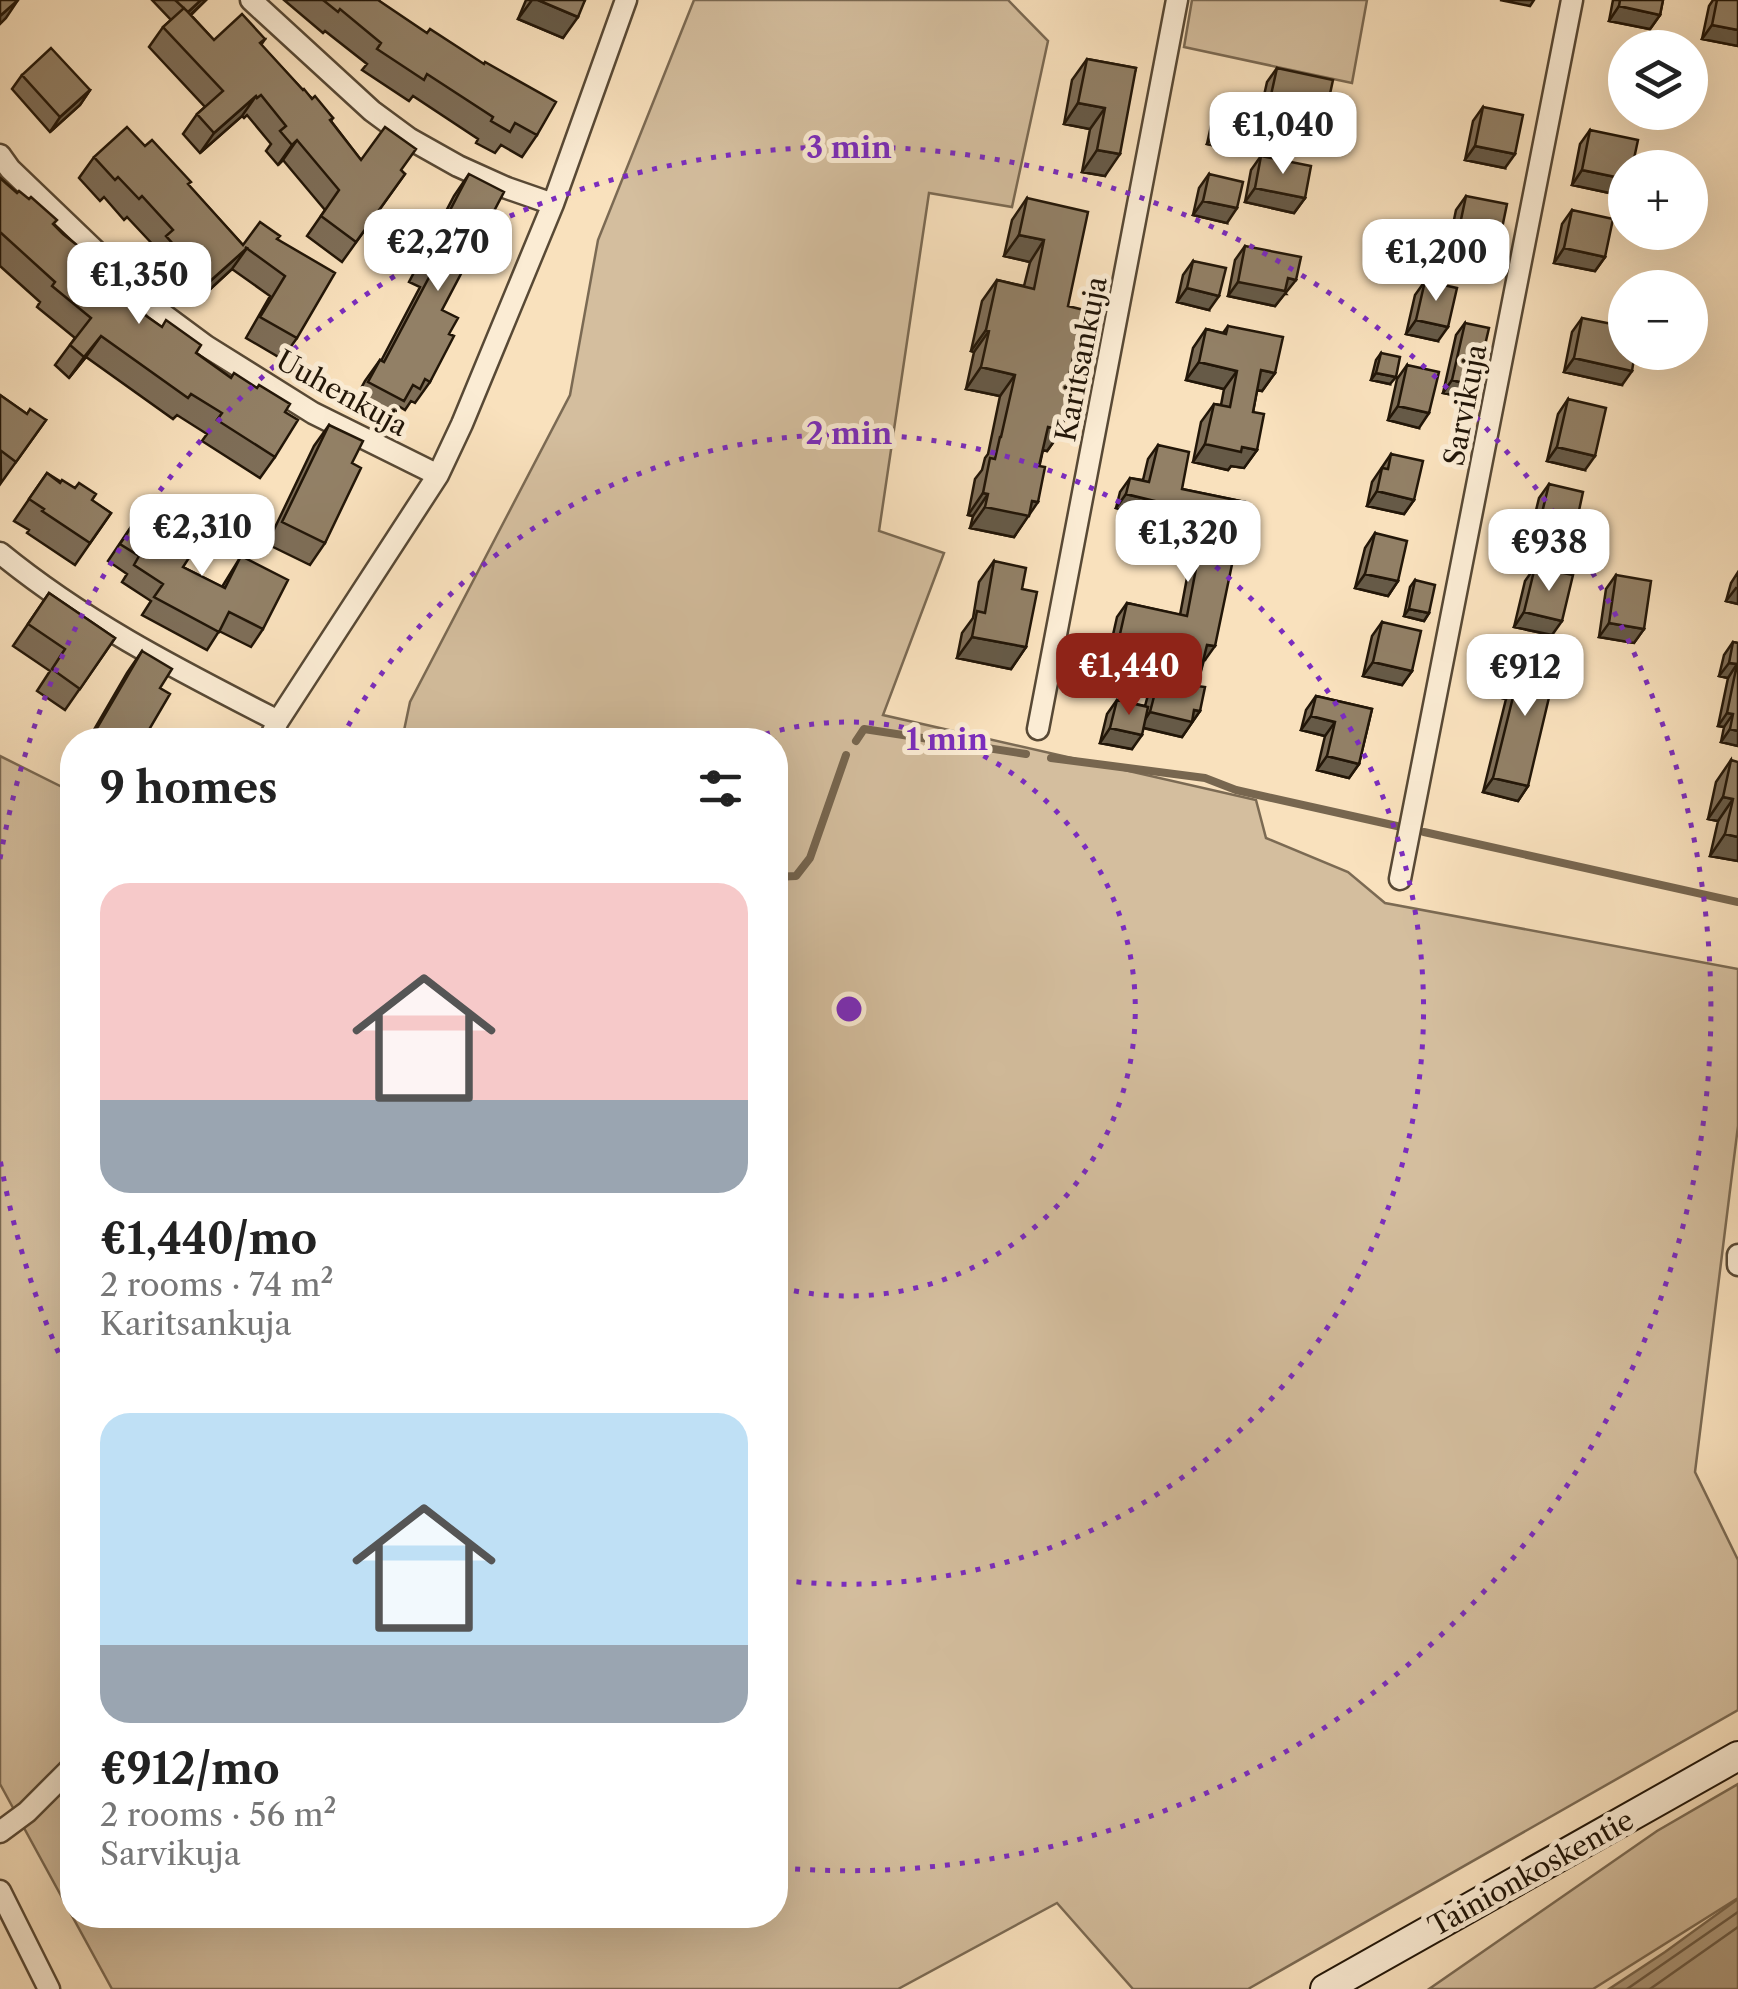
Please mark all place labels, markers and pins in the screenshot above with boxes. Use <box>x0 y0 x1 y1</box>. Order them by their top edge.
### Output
pin: €1,040 <box>1202 92 1364 177</box>
pin: €2,270 <box>357 209 519 294</box>
pin: €1,200 <box>1355 219 1517 304</box>
pin: €1,350 <box>58 242 220 327</box>
pin: €2,310 <box>121 494 283 579</box>
pin: €1,320 <box>1107 500 1269 585</box>
pin: €938 <box>1490 509 1608 594</box>
pin: €1,440 <box>1048 633 1210 718</box>
pin: €912 <box>1466 634 1584 719</box>
centre of rings <box>831 991 867 1027</box>

